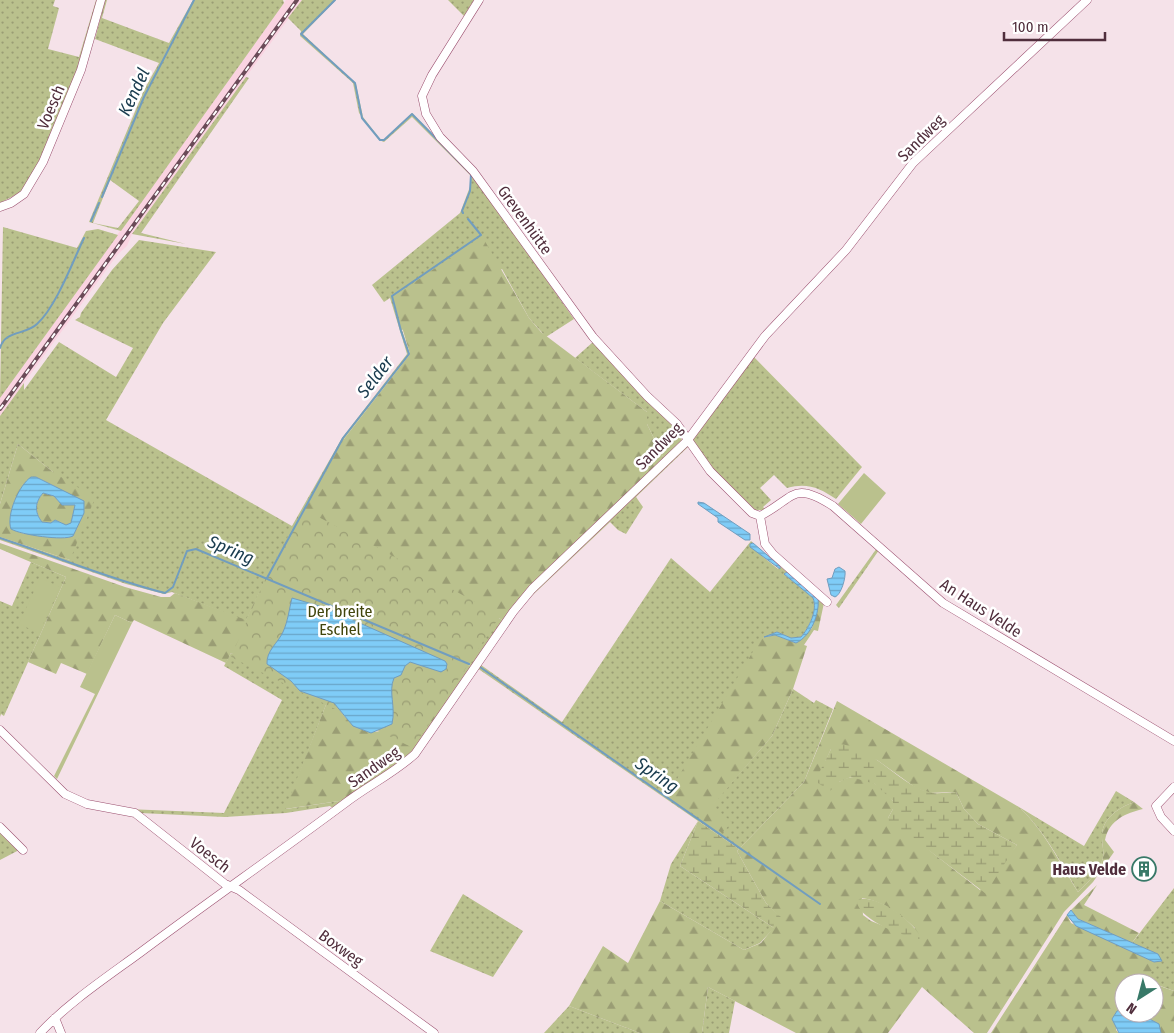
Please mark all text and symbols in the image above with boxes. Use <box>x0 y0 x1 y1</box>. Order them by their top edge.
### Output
scale bar <box>1004 10 1105 42</box>
text: 100 m <box>1012 18 1049 36</box>
water label: Kendel <box>113 64 155 119</box>
street label: Voesch <box>33 82 69 132</box>
street label: Sandweg <box>894 110 949 165</box>
street label: Grevenhütte <box>494 182 556 258</box>
water label: Selder <box>351 351 398 403</box>
street label: Sandweg <box>632 418 687 473</box>
water label: Spring <box>204 530 257 569</box>
street label: An Haus Velde <box>937 575 1025 641</box>
park label: Der breite Eschel <box>307 602 373 639</box>
street label: Sandweg <box>345 742 404 792</box>
water label: Spring <box>630 752 683 798</box>
street label: Voesch <box>186 833 234 877</box>
building icon: Haus Velde <box>1131 856 1157 882</box>
place label: Haus Velde <box>1053 860 1126 879</box>
street label: Boxweg <box>315 926 367 971</box>
north arrow <box>1114 973 1164 1023</box>
text: N <box>1123 999 1140 1017</box>

